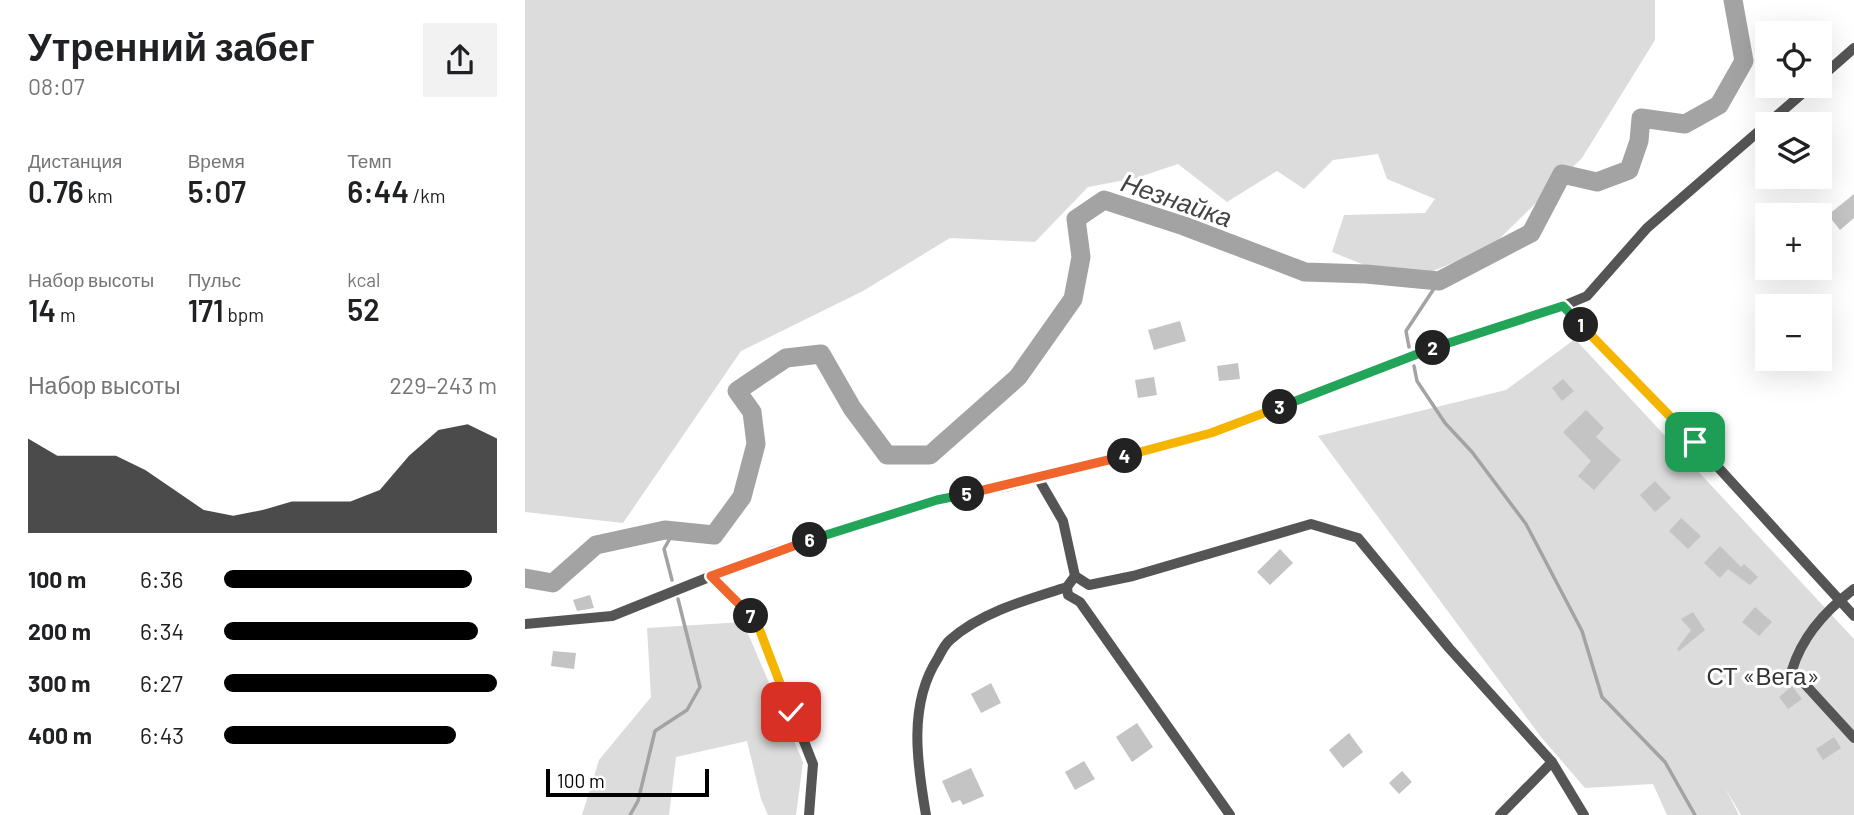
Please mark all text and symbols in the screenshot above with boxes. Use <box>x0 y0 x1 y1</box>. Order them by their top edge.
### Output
map controls <box>1755 21 1832 371</box>
button: locate <box>1755 21 1832 98</box>
text: Утренний забег <box>28 23 315 69</box>
button: share <box>423 23 497 97</box>
text: 08:07 <box>28 72 85 100</box>
button: layers <box>1755 112 1832 189</box>
text: Дистанция <box>28 149 122 172</box>
text: Время <box>188 149 245 172</box>
text: Темп <box>347 149 392 172</box>
water label: Незнайка <box>1118 166 1236 232</box>
text: 0.76 <box>28 173 84 209</box>
text: 5:07 <box>188 173 246 209</box>
text: 6:44 <box>347 173 409 209</box>
text: km <box>84 184 113 207</box>
text: /km <box>409 184 446 207</box>
button: + <box>1755 203 1832 280</box>
text: Набор высоты <box>28 268 154 291</box>
text: Пульс <box>188 268 241 291</box>
text: kcal <box>347 268 380 291</box>
text: 52 <box>347 291 380 327</box>
text: 14 <box>28 292 56 328</box>
text: 171 <box>188 292 224 328</box>
button: − <box>1755 294 1832 371</box>
text: m <box>56 303 76 326</box>
text: bpm <box>224 303 264 326</box>
pin: 1 <box>1563 308 1599 342</box>
text: 1 <box>1577 313 1584 336</box>
pin: 2 <box>1415 330 1451 366</box>
text: 2 <box>1427 336 1438 359</box>
text: Набор высоты <box>28 371 181 399</box>
text: 229–243 m <box>390 371 497 399</box>
pin: 3 <box>1263 390 1297 424</box>
text: 3 <box>1274 395 1285 418</box>
pin <box>1665 412 1725 472</box>
icon: arrive <box>1676 423 1714 461</box>
pin: 4 <box>1107 438 1143 474</box>
text: 4 <box>1119 444 1130 467</box>
pin: 5 <box>949 476 985 512</box>
text: 5 <box>961 482 972 505</box>
pin: 6 <box>793 522 827 558</box>
text: 6 <box>804 528 815 551</box>
text: 100 m <box>28 565 86 593</box>
text: 6:36 <box>140 565 183 593</box>
pin: 7 <box>733 598 769 634</box>
text: 7 <box>746 604 755 627</box>
text: 200 m <box>28 617 91 645</box>
text: 6:34 <box>140 617 184 645</box>
park label: СТ «Вега» <box>1707 661 1819 690</box>
text: 300 m <box>28 669 90 697</box>
text: 6:27 <box>140 669 183 697</box>
pin <box>761 682 821 742</box>
icon: check <box>772 693 810 731</box>
text: 400 m <box>28 721 92 749</box>
text: 6:43 <box>140 721 184 749</box>
scale bar <box>546 766 709 798</box>
text: 100 m <box>557 769 605 792</box>

